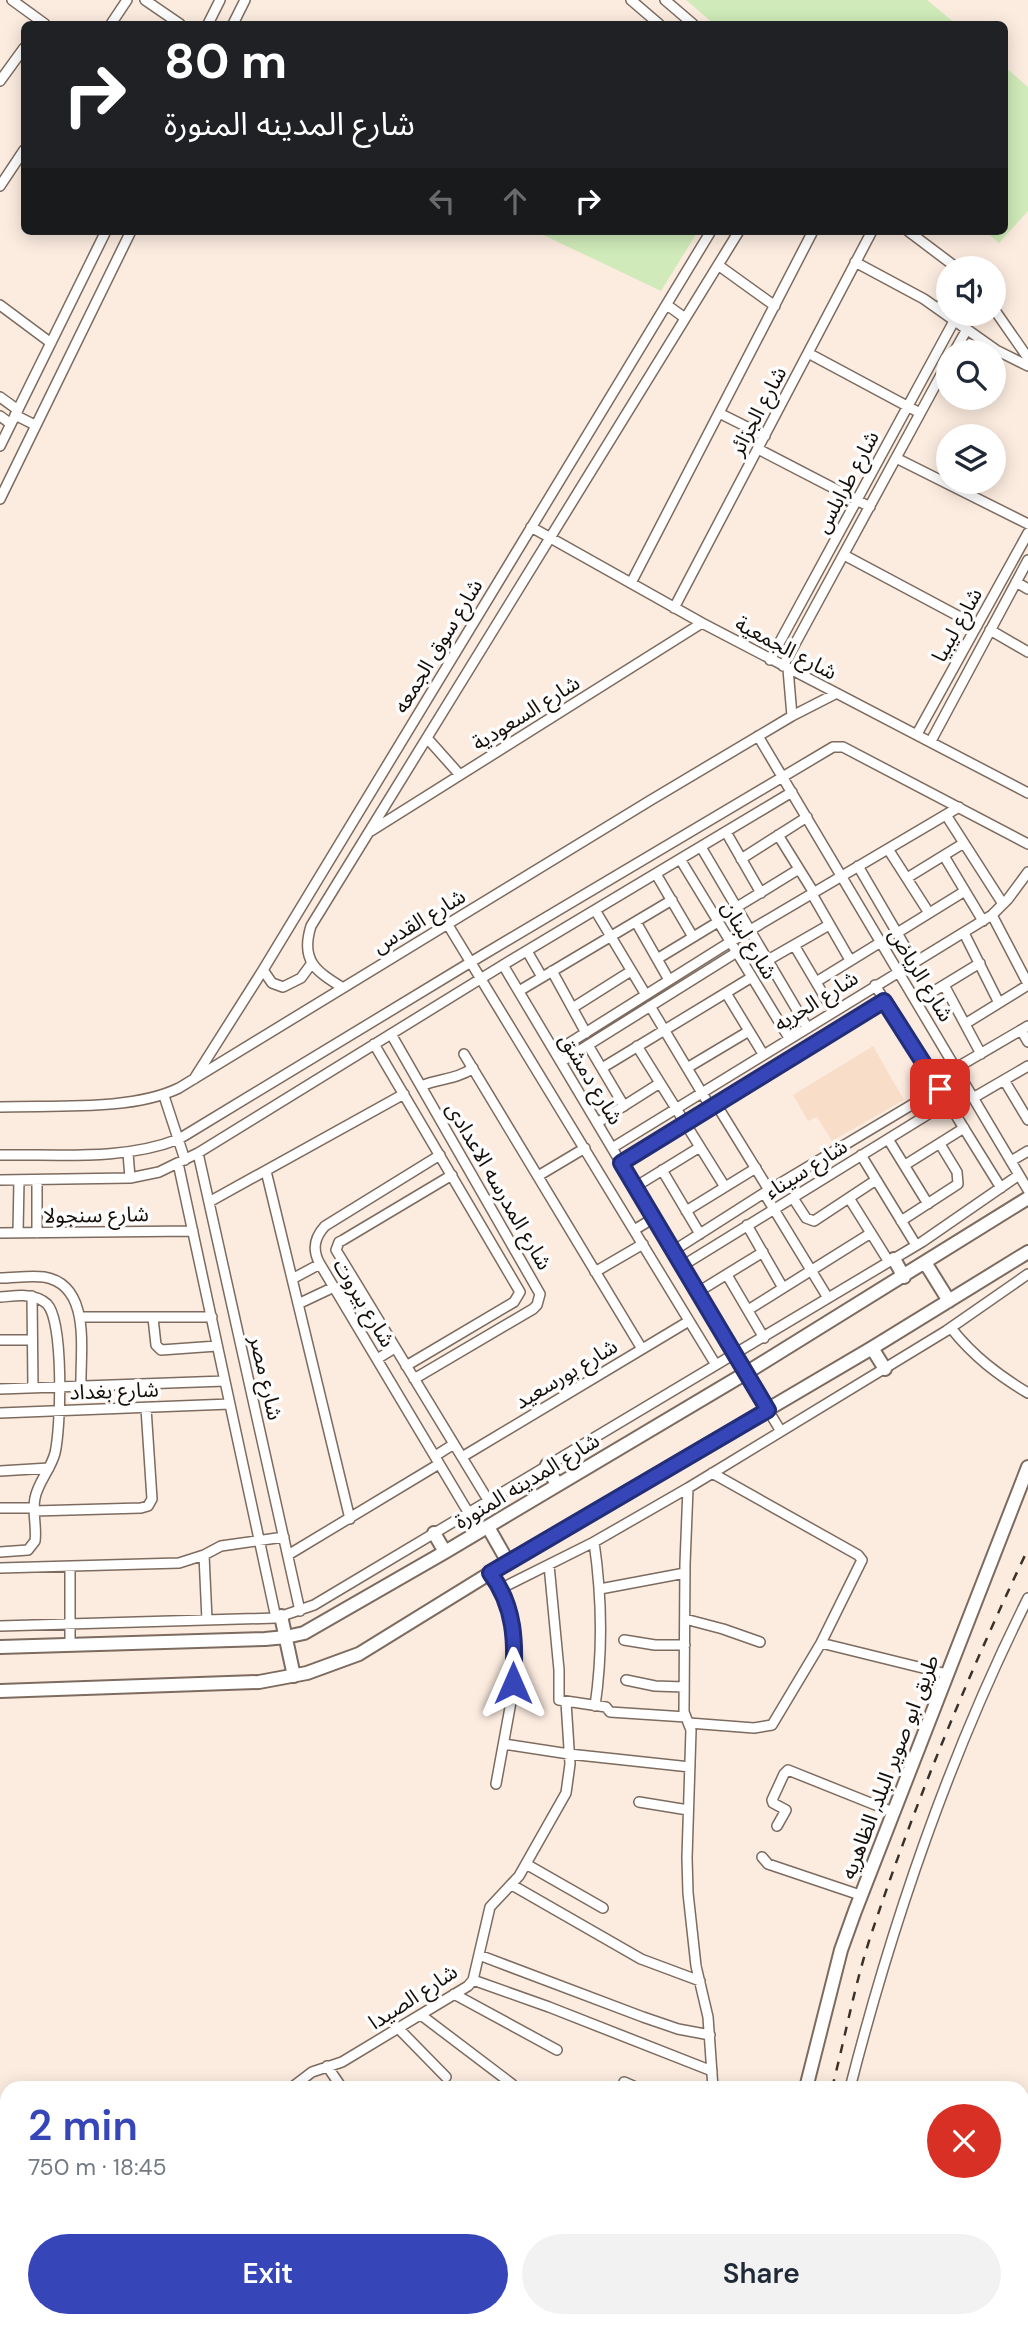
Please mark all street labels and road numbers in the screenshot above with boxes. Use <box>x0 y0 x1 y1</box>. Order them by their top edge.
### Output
street label: شارع الجزائر <box>722 362 794 462</box>
street label: شارع طرابلس <box>808 426 887 539</box>
street label: شارع سوق الجمعه <box>387 574 490 719</box>
street label: شارع ليبيا <box>925 583 990 668</box>
street label: شارع الجمعية <box>730 609 842 687</box>
street label: شارع السعودية <box>467 669 586 758</box>
street label: شارع القدس <box>367 882 471 961</box>
street label: شارع لبنان <box>714 896 783 985</box>
street label: شارع الرياض <box>881 923 960 1028</box>
street label: شارع الحريه <box>768 964 864 1039</box>
street label: شارع دمشق <box>552 1028 629 1131</box>
street label: شارع المدرسه الاعدادى <box>439 1097 559 1276</box>
street label: شارع سيناء <box>759 1133 853 1206</box>
street label: شارع سنجولا <box>43 1200 149 1231</box>
street label: شارع بيروت <box>326 1254 401 1353</box>
street label: شارع مصر <box>242 1332 289 1423</box>
street label: شارع بورسعيد <box>509 1332 623 1417</box>
street label: شارع بغداد <box>69 1375 159 1408</box>
street label: شارع المدينه المنورة <box>449 1427 605 1536</box>
street label: طريق ابو صوير البلد, الظاهريه <box>834 1651 946 1883</box>
street label: شارع الصيدا <box>363 1958 463 2037</box>

